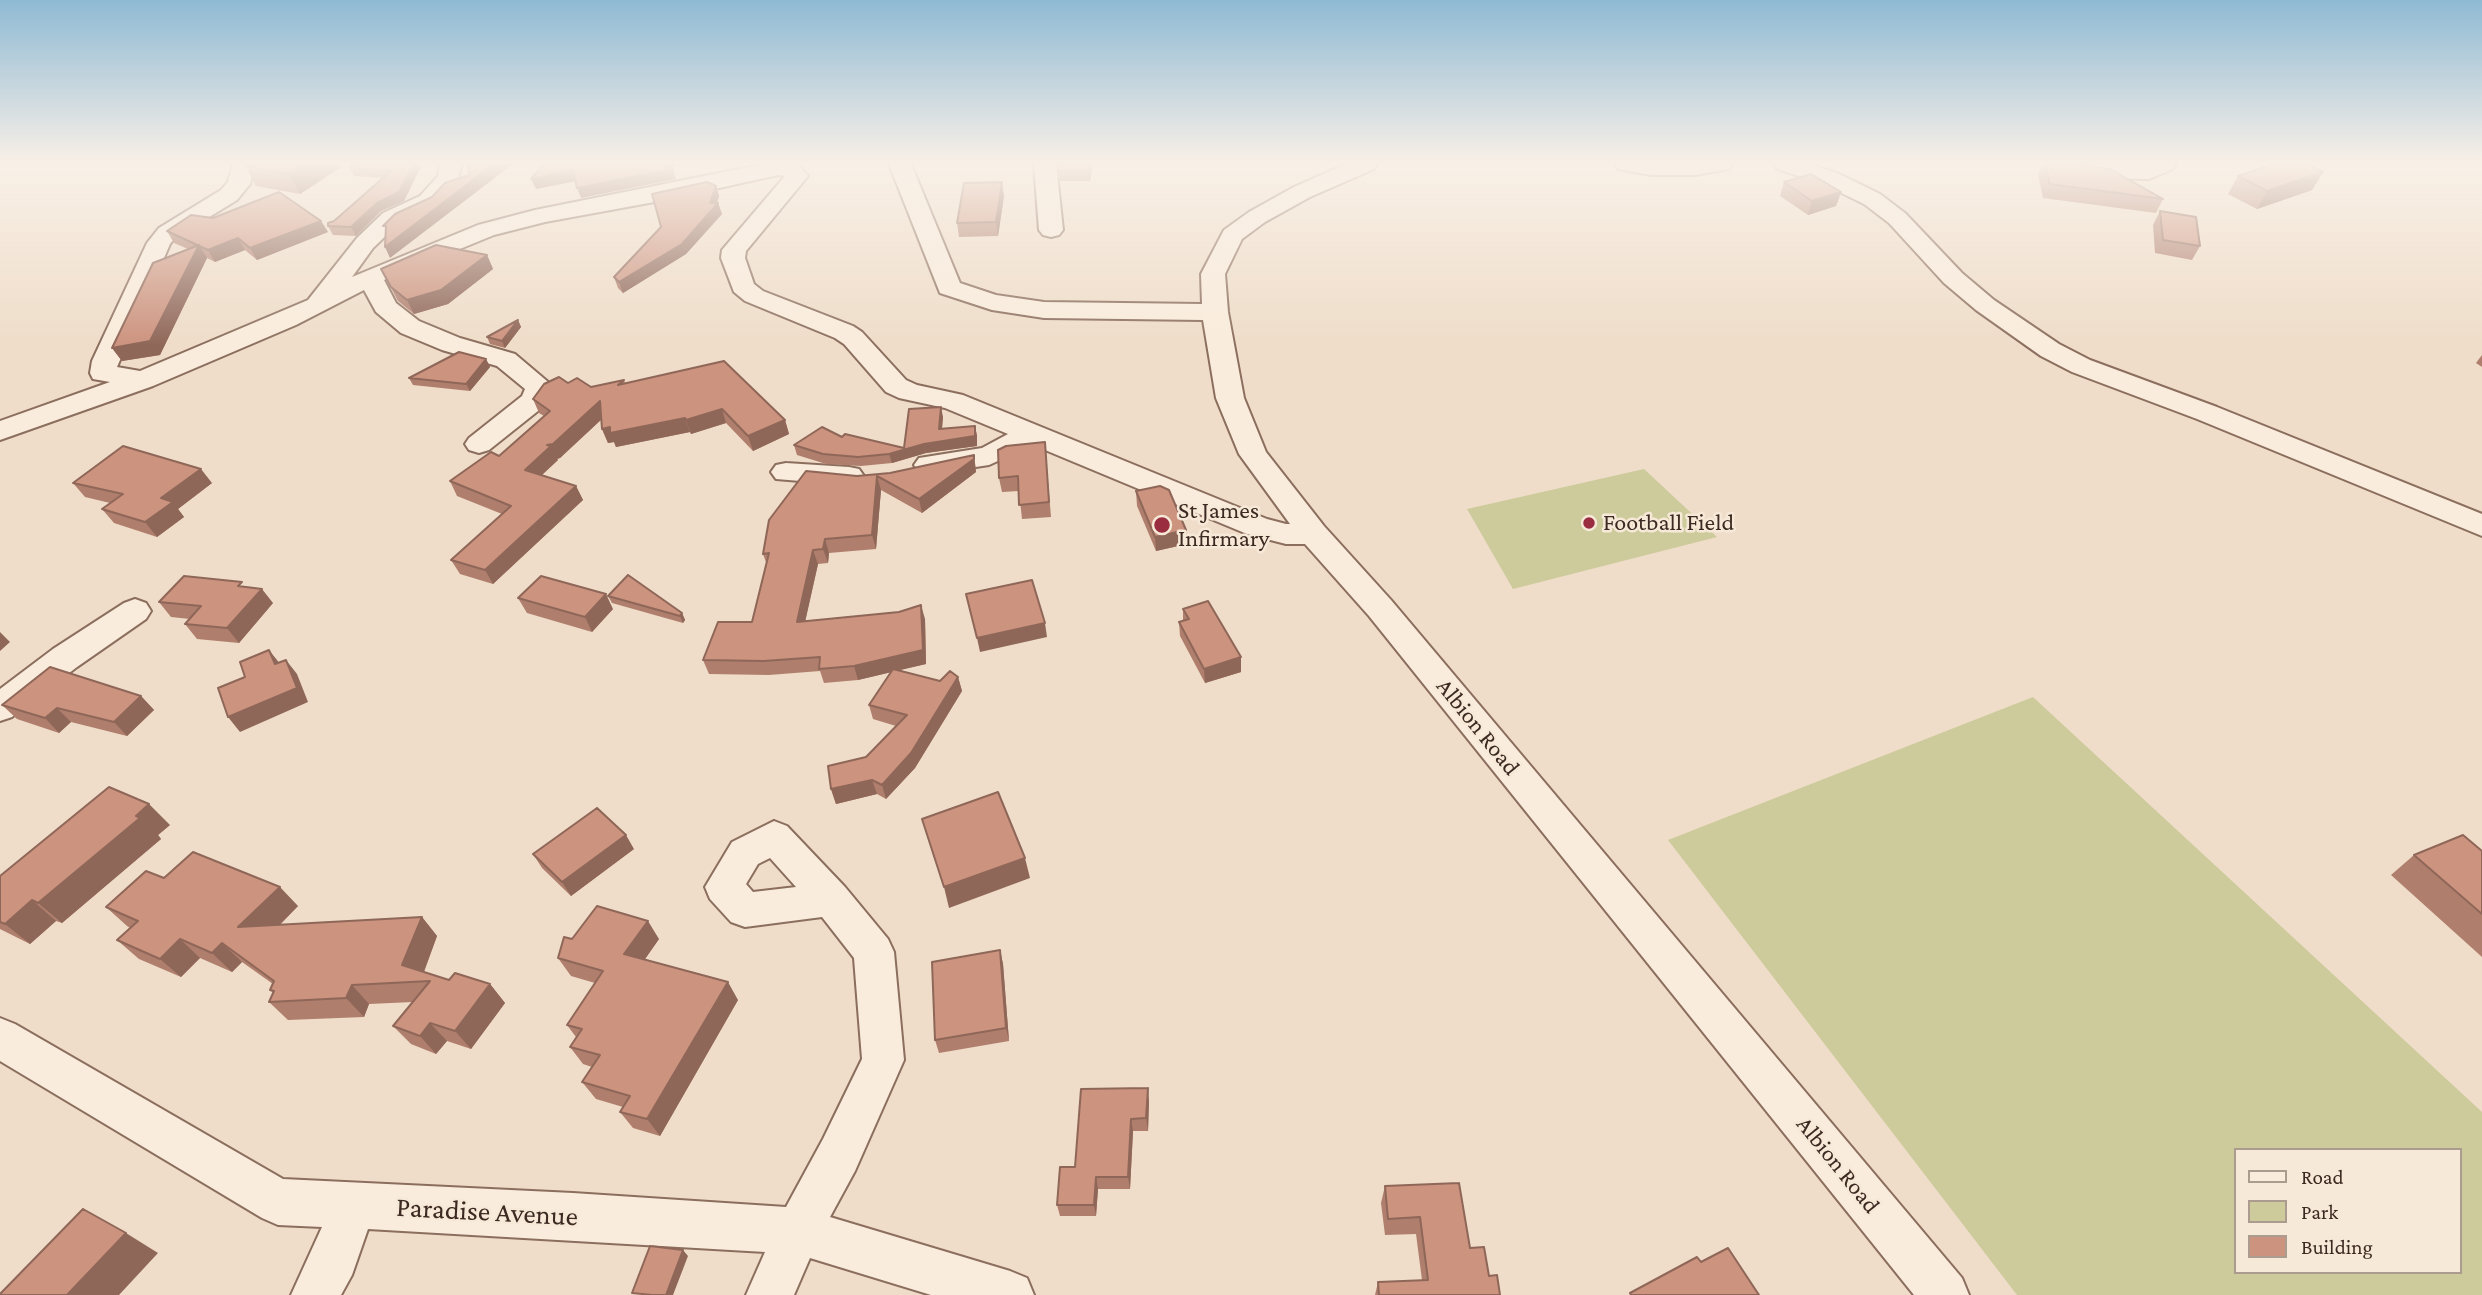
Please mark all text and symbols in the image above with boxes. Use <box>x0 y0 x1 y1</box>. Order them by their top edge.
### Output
place label: St James Infirmary <box>1178 497 1270 553</box>
place label: Football Field <box>1603 509 1734 537</box>
marker: St James Infirmary <box>1152 515 1172 535</box>
marker: Football Field <box>1581 515 1597 531</box>
street label: Albion Road <box>1430 673 1526 781</box>
street label: Albion Road <box>1790 1111 1886 1219</box>
legend <box>2234 1148 2461 1274</box>
text: Road <box>2301 1165 2344 1189</box>
street label: Paradise Avenue <box>395 1190 579 1234</box>
text: Park <box>2301 1200 2338 1224</box>
text: Building <box>2301 1235 2373 1259</box>

